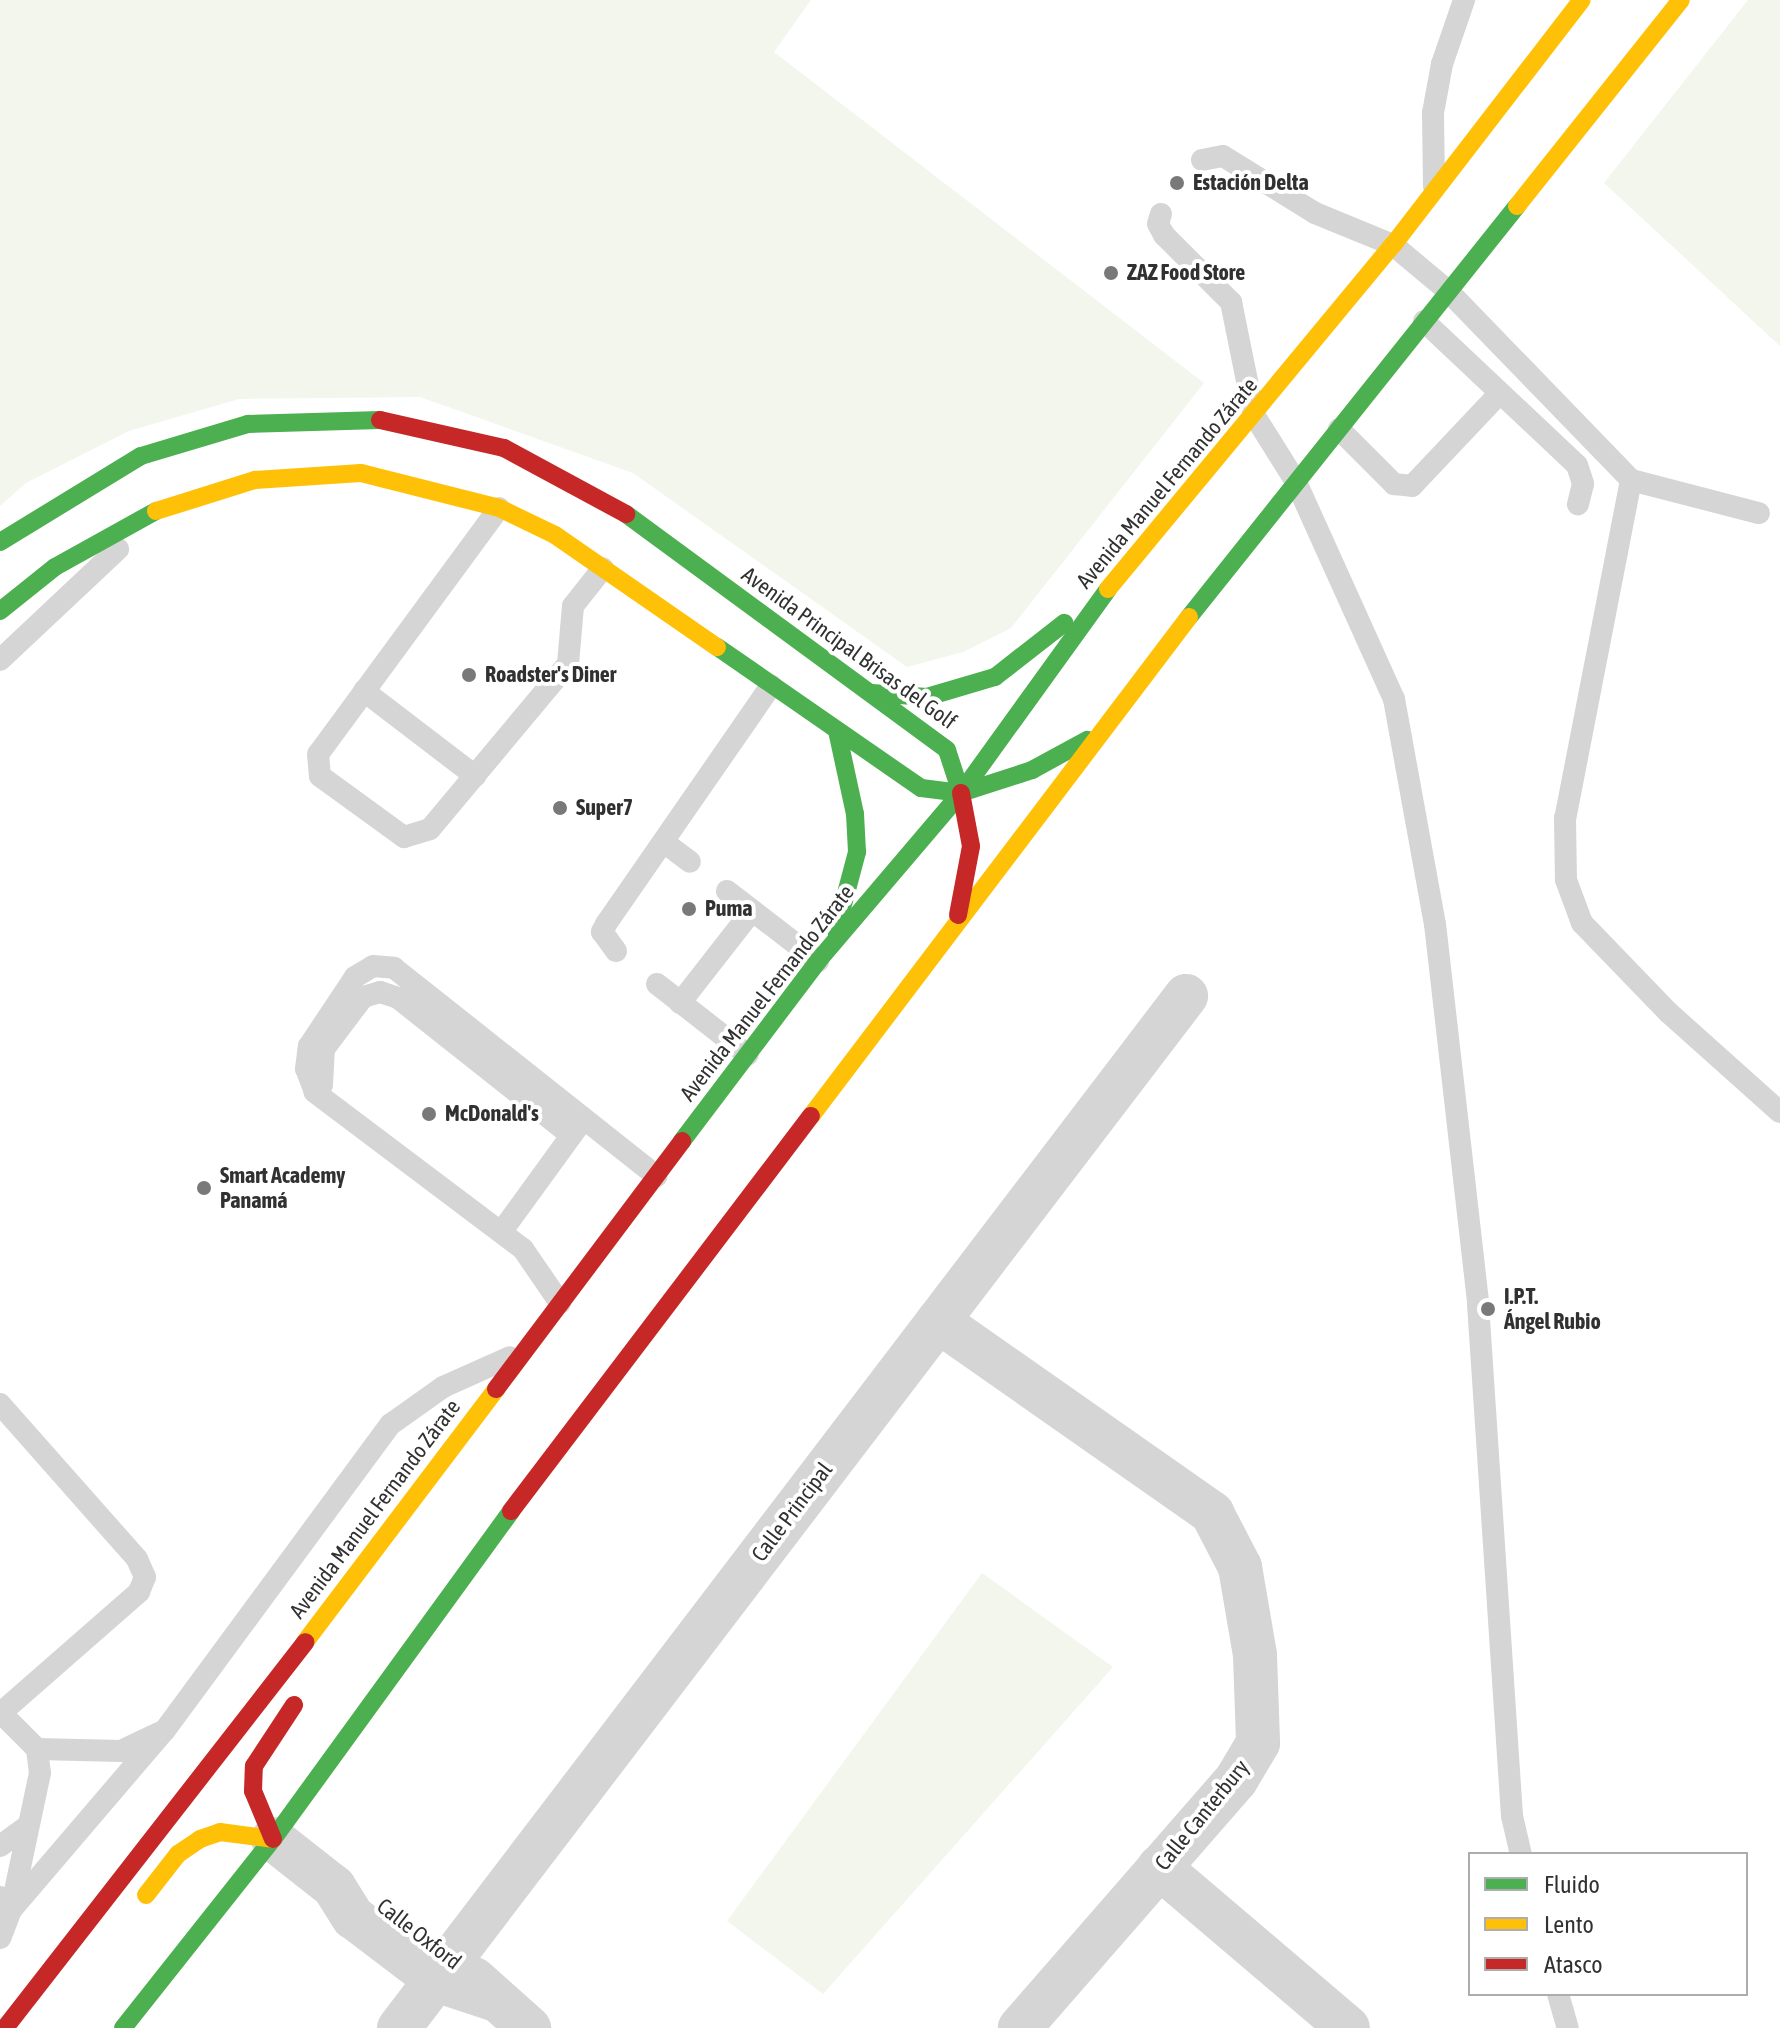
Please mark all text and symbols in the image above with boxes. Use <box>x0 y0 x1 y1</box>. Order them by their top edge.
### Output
place label: Estación Delta <box>1193 170 1309 196</box>
marker: Estación Delta <box>1168 174 1186 192</box>
place label: ZAZ Food Store <box>1127 260 1245 286</box>
marker: ZAZ Food Store <box>1102 264 1120 282</box>
street label: Avenida Manuel Fernando Zárate <box>1071 372 1263 594</box>
street label: Avenida Principal Brisas del Golf <box>737 561 961 735</box>
place label: Roadster's Diner <box>485 662 616 688</box>
marker: Roadster's Diner <box>460 666 478 684</box>
place label: Super7 <box>576 795 633 821</box>
marker: Super7 <box>551 799 569 817</box>
street label: Avenida Manuel Fernando Zárate <box>674 880 860 1106</box>
place label: Puma <box>705 896 752 922</box>
marker: Puma <box>680 900 698 918</box>
place label: McDonald's <box>445 1101 539 1127</box>
marker: McDonald's <box>420 1105 438 1123</box>
place label: Smart Academy Panamá <box>220 1162 345 1214</box>
marker: Smart Academy Panamá <box>195 1179 213 1197</box>
place label: I.P.T. Ángel Rubio <box>1504 1283 1601 1334</box>
marker: I.P.T. Ángel Rubio <box>1479 1300 1497 1318</box>
street label: Avenida Manuel Fernando Zárate <box>284 1394 466 1624</box>
street label: Calle Principal <box>746 1457 838 1567</box>
street label: Calle Canterbury <box>1149 1754 1255 1876</box>
legend <box>1468 1852 1748 1996</box>
text: Fluido <box>1544 1871 1600 1898</box>
street label: Calle Oxford <box>372 1893 466 1975</box>
text: Lento <box>1544 1911 1594 1938</box>
text: Atasco <box>1544 1951 1602 1978</box>

